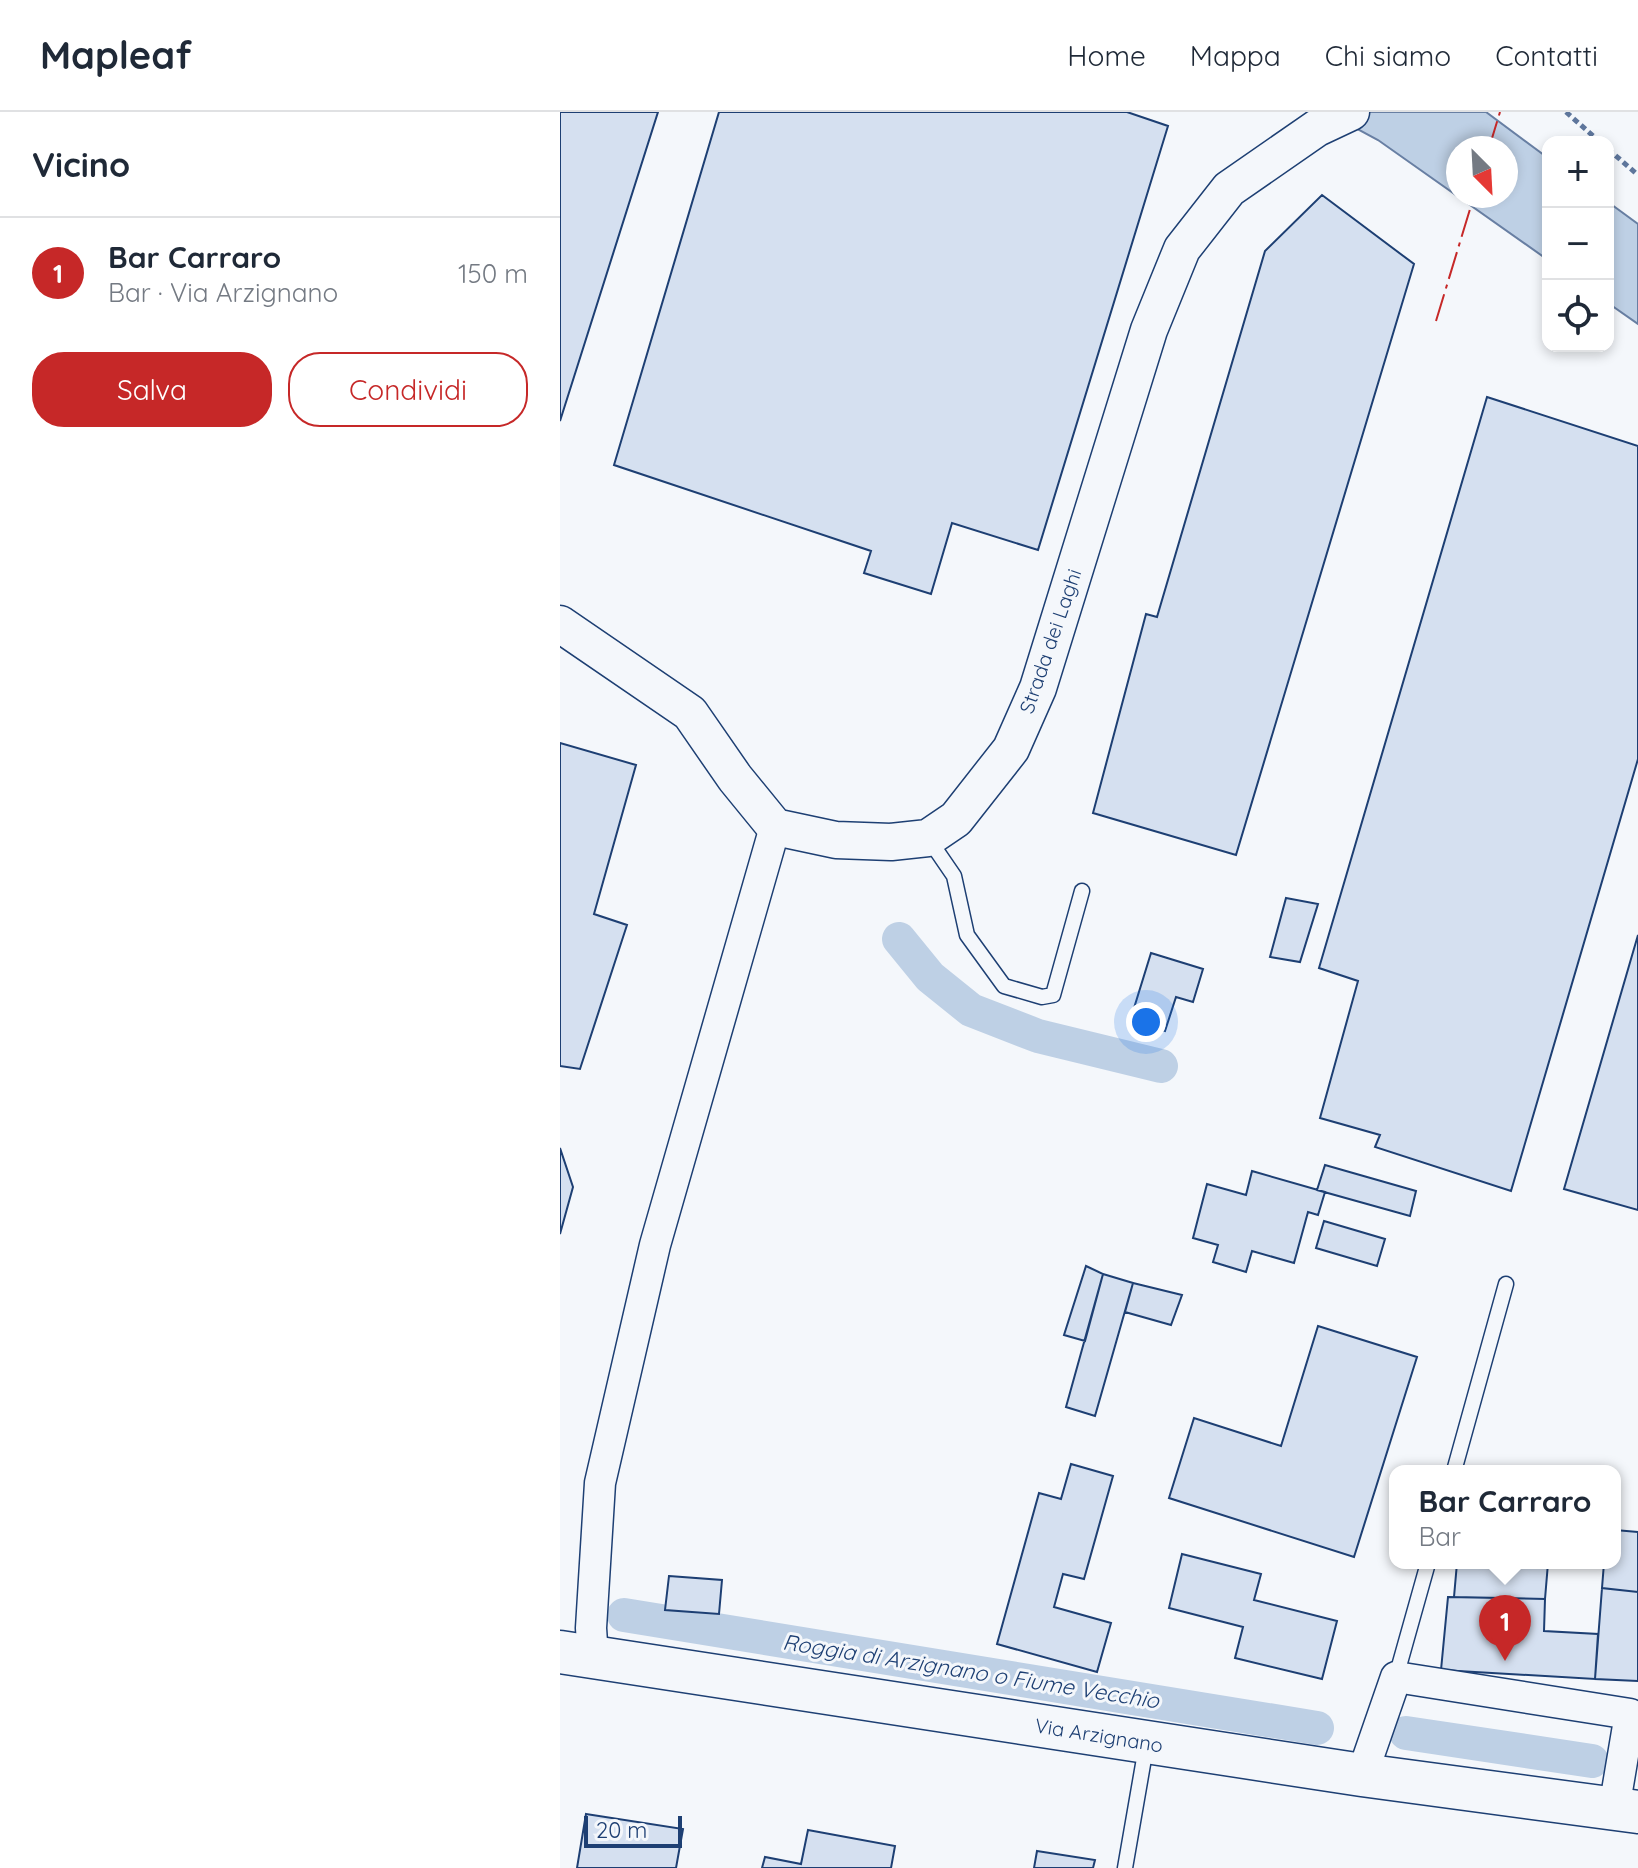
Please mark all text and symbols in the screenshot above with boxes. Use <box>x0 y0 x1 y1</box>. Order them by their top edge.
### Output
text: Mapleaf <box>40 31 192 79</box>
text: Home <box>1067 38 1146 73</box>
text: Mappa <box>1190 38 1281 73</box>
text: Chi siamo <box>1325 38 1451 73</box>
text: Contatti <box>1495 38 1598 73</box>
north arrow <box>1446 136 1518 208</box>
map controls <box>1542 136 1614 352</box>
button: + <box>1542 136 1614 208</box>
text: Vicino <box>32 143 130 186</box>
button: − <box>1542 208 1614 280</box>
text: Bar Carraro <box>108 238 281 276</box>
text: 1 <box>53 257 63 290</box>
text: 150 m <box>458 257 528 290</box>
text: Bar · Via Arzignano <box>108 276 338 309</box>
button: locate <box>1542 280 1614 352</box>
button: Salva <box>32 352 272 427</box>
button: Condividi <box>288 352 528 427</box>
street label: Strada dei Laghi <box>1014 565 1086 717</box>
your location <box>1126 1002 1166 1042</box>
popup <box>1389 1465 1621 1569</box>
text: Bar Carraro <box>1418 1482 1592 1520</box>
text: Bar <box>1418 1520 1461 1553</box>
pin: 1 <box>1479 1595 1531 1661</box>
water label: Roggia di Arzignano o Fiume Vecchio <box>781 1627 1163 1715</box>
street label: Via Arzignano <box>1033 1713 1165 1757</box>
scale bar <box>584 1812 682 1848</box>
text: 20 m <box>596 1816 647 1844</box>

